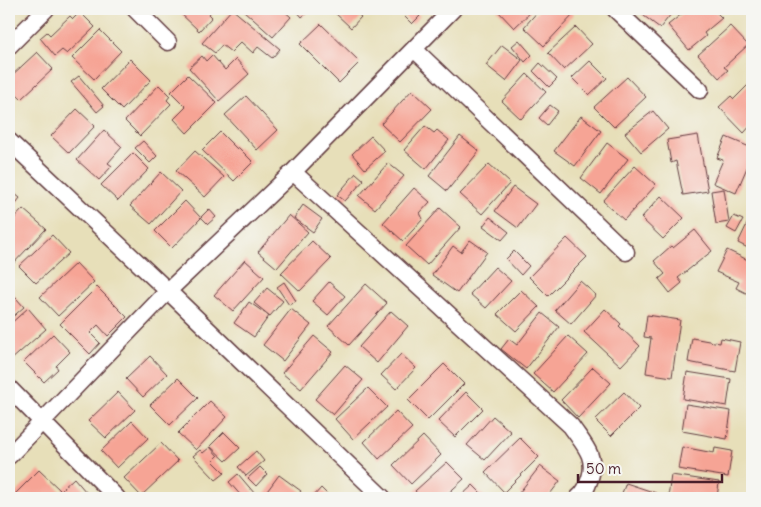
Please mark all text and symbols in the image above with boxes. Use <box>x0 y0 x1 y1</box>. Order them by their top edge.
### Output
scale bar <box>578 452 722 484</box>
text: 50 m <box>586 459 621 478</box>

